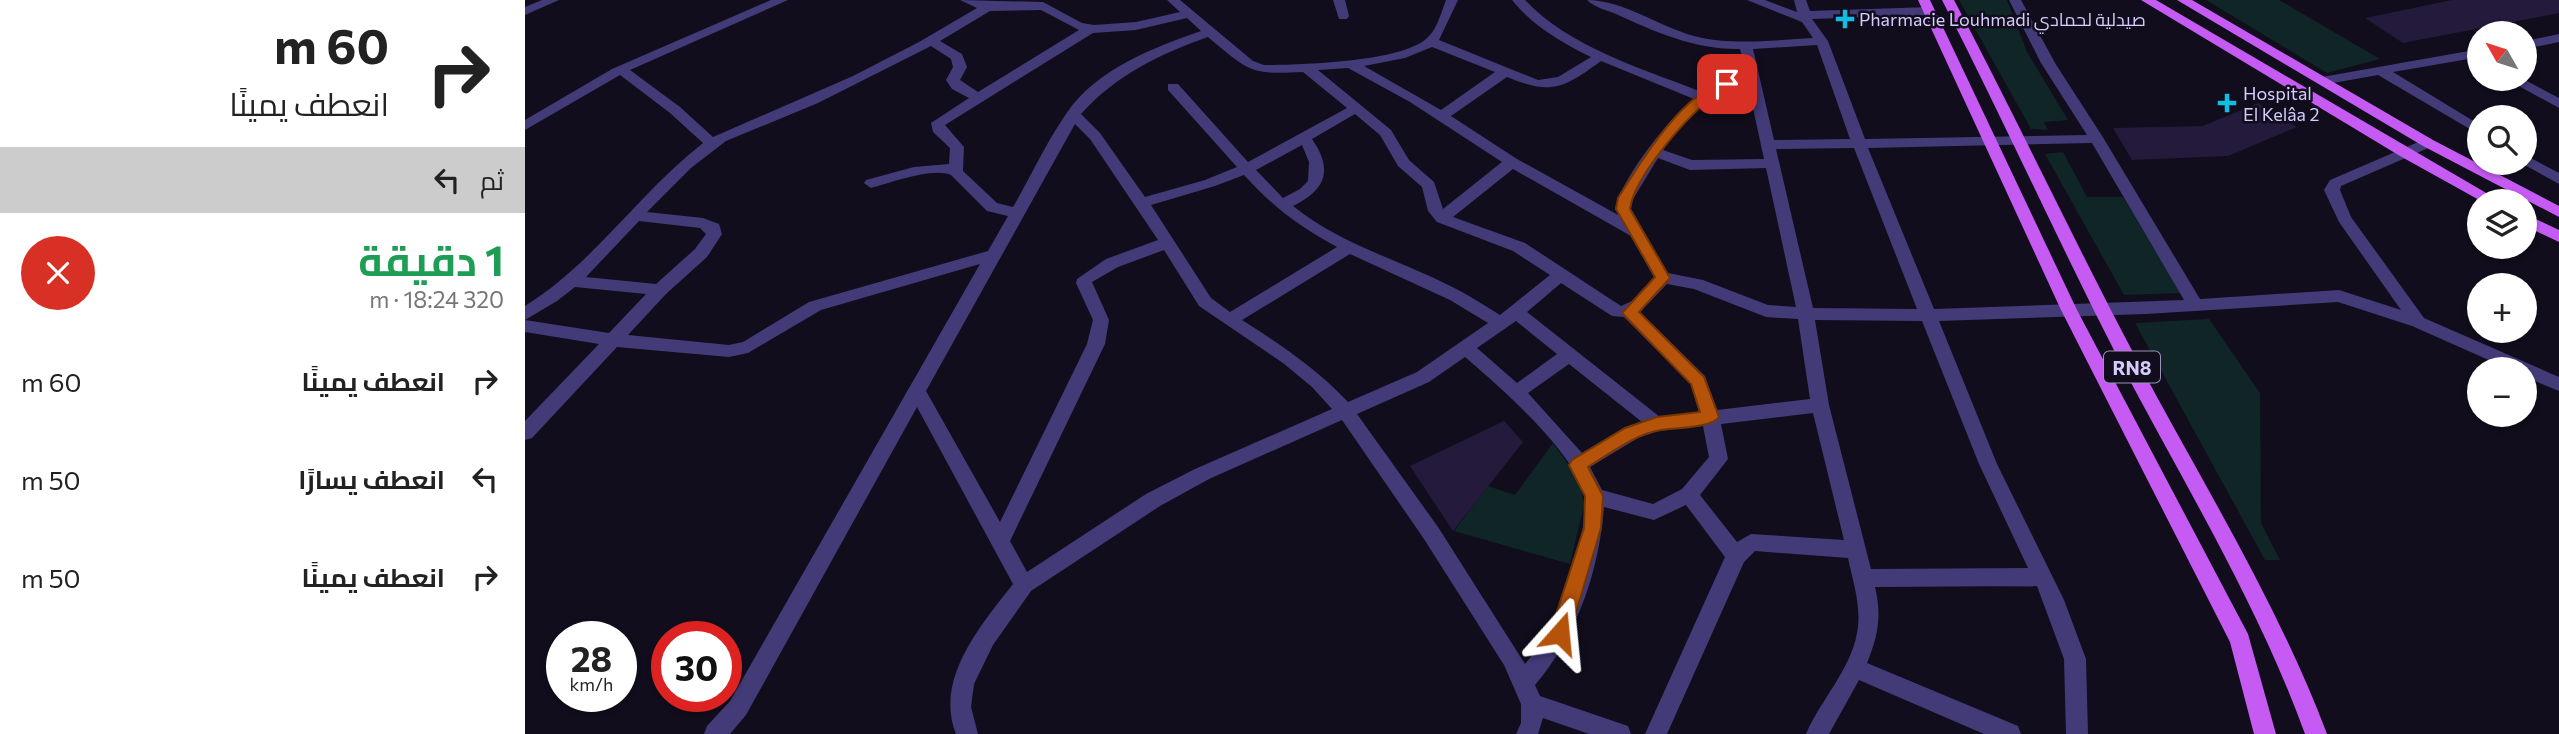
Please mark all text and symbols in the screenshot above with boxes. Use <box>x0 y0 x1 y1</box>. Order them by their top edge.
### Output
place label: Pharmacie Louhmadi صيدلية لحمادي <box>1859 8 2146 34</box>
marker: Pharmacie Louhmadi صيدلية لحمادي <box>1837 11 1853 27</box>
text: 60 m <box>274 14 389 74</box>
north arrow <box>2467 21 2537 91</box>
map controls <box>2467 21 2537 427</box>
icon: right <box>413 28 504 119</box>
pin <box>1697 54 1757 114</box>
icon: arrive <box>1708 65 1746 103</box>
place label: Hospital El Kelâa 2 <box>2243 82 2319 125</box>
text: انعطف يمينًا <box>229 83 389 123</box>
marker: Hospital El Kelâa 2 <box>2217 93 2237 113</box>
button: search <box>2467 105 2537 175</box>
icon: left <box>428 161 466 199</box>
text: ثم <box>480 164 504 195</box>
button: layers <box>2467 189 2537 259</box>
text: 1 دقيقة <box>358 233 504 285</box>
button: close <box>21 236 95 310</box>
button: + <box>2467 273 2537 343</box>
text: 320 m · 18:24 <box>369 285 504 313</box>
road number: RN8 <box>2104 352 2160 382</box>
button: − <box>2467 357 2537 427</box>
icon: right <box>466 362 504 400</box>
text: انعطف يمينًا <box>301 365 445 396</box>
text: 60 m <box>21 366 81 397</box>
icon: left <box>466 460 504 498</box>
text: انعطف يسارًا <box>298 463 445 494</box>
text: 50 m <box>21 464 81 495</box>
icon: right <box>466 558 504 596</box>
text: انعطف يمينًا <box>301 561 445 592</box>
text: 50 m <box>21 562 81 593</box>
position arrow <box>1523 596 1597 670</box>
speed limit sign: 30 <box>651 621 742 712</box>
text: 28 <box>571 636 612 679</box>
text: km/h <box>570 673 613 695</box>

